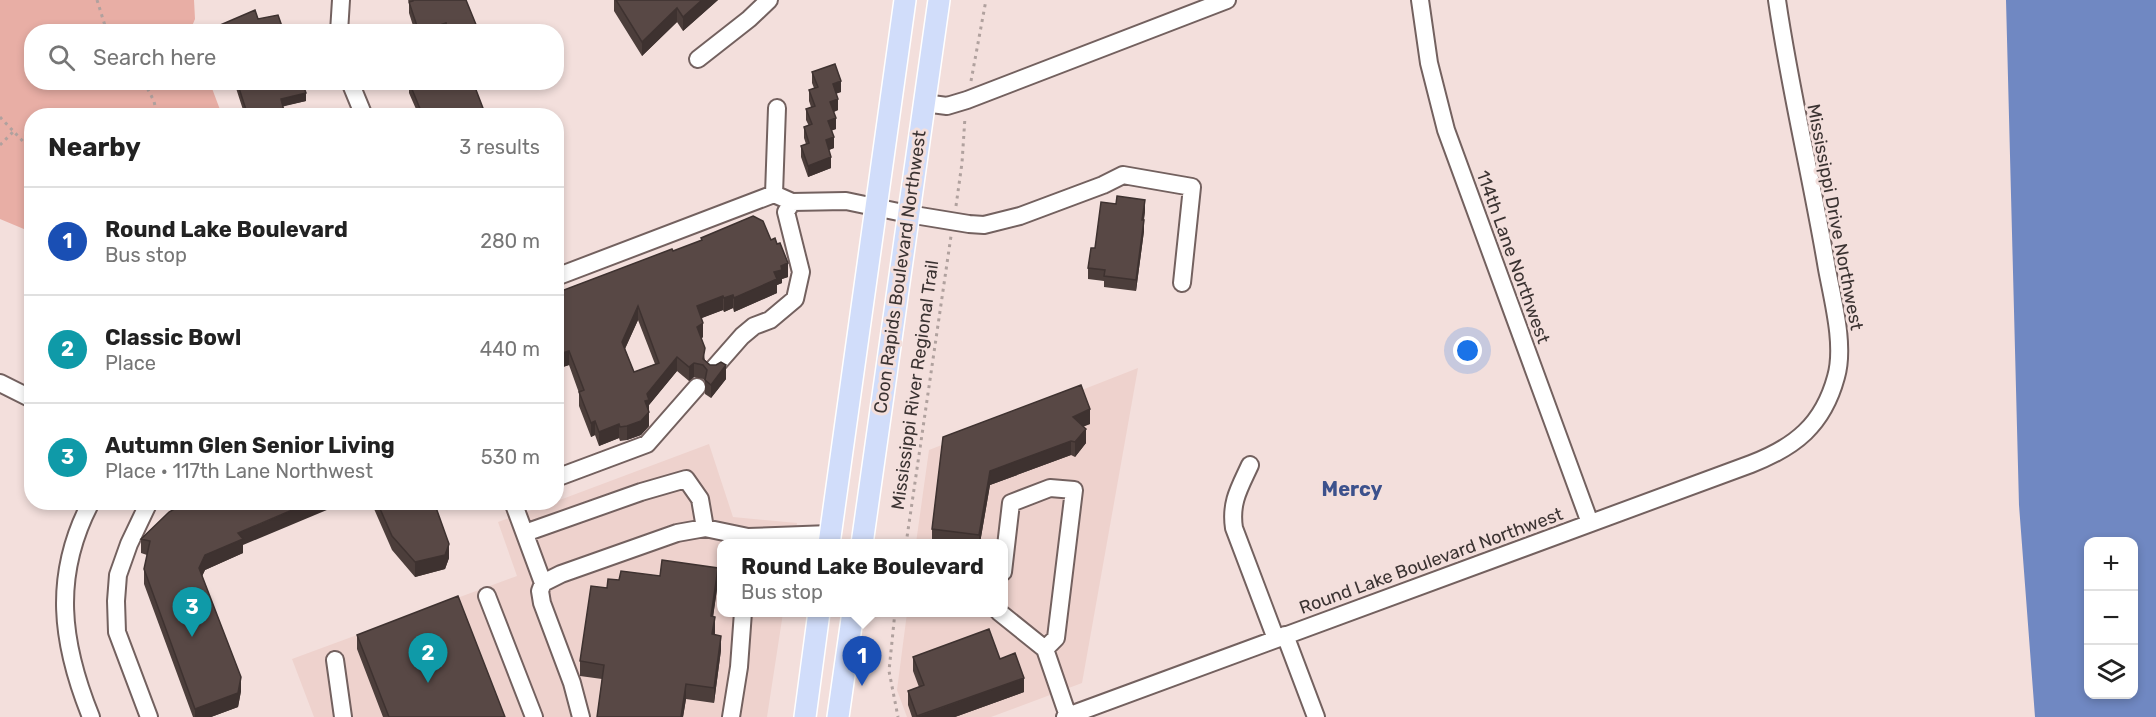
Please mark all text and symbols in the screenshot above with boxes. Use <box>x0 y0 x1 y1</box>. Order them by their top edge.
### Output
search box <box>24 24 564 90</box>
icon: search <box>45 41 78 74</box>
text: Search here <box>93 44 216 71</box>
street label: Mississippi Drive Northwest <box>1802 102 1868 332</box>
street label: Coon Rapids Boulevard Northwest <box>869 129 931 415</box>
text: Nearby <box>48 132 141 163</box>
text: 3 results <box>459 135 540 159</box>
street label: 114th Lane Northwest <box>1471 167 1555 347</box>
text: Round Lake Boulevard <box>105 216 348 243</box>
text: 1 <box>63 229 72 253</box>
text: 280 m <box>480 229 540 253</box>
text: Bus stop <box>105 243 187 267</box>
street label: Mississippi River Regional Trail <box>887 259 943 511</box>
text: Classic Bowl <box>105 324 241 351</box>
your location <box>1453 336 1482 365</box>
text: 2 <box>61 337 74 361</box>
text: 440 m <box>480 337 540 361</box>
text: Place <box>105 351 156 375</box>
text: Autumn Glen Senior Living <box>105 432 395 459</box>
text: 3 <box>61 445 74 469</box>
text: 530 m <box>481 445 540 469</box>
text: Place · 117th Lane Northwest <box>105 459 373 483</box>
district label: Mercy <box>1322 477 1382 501</box>
street label: Round Lake Boulevard Northwest <box>1296 503 1566 619</box>
map controls <box>2084 537 2138 699</box>
button: + <box>2084 537 2138 591</box>
popup <box>717 539 1008 617</box>
text: Round Lake Boulevard <box>741 553 984 580</box>
text: Bus stop <box>741 580 823 604</box>
pin: 3 <box>172 588 212 637</box>
button: − <box>2084 591 2138 645</box>
pin: 2 <box>408 634 448 683</box>
pin: 1 <box>842 636 882 686</box>
button: layers <box>2084 645 2138 699</box>

